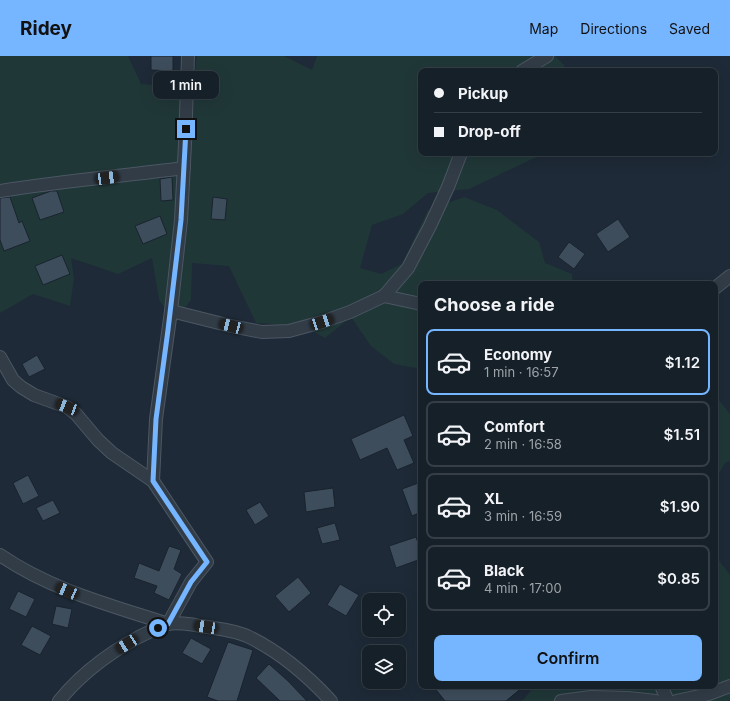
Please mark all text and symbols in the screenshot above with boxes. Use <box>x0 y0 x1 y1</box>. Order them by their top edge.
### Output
text: Ridey <box>20 17 72 40</box>
text: Map <box>529 20 558 37</box>
text: Directions <box>580 20 647 37</box>
text: Saved <box>669 20 710 37</box>
callout: 1 min <box>153 71 219 99</box>
text: 1 min <box>170 77 202 93</box>
text: Pickup <box>458 84 508 103</box>
route end <box>177 120 195 138</box>
text: Drop-off <box>458 122 521 141</box>
car <box>94 170 120 186</box>
text: Choose a ride <box>434 294 555 315</box>
car <box>309 312 335 332</box>
car <box>218 317 244 335</box>
icon: car <box>436 344 472 380</box>
text: Economy <box>484 345 552 364</box>
text: $1.12 <box>665 353 700 372</box>
text: 1 min · 16:57 <box>484 364 559 380</box>
car <box>54 397 80 417</box>
icon: car <box>436 416 472 452</box>
text: Comfort <box>484 417 545 436</box>
text: $1.51 <box>663 425 700 444</box>
text: 2 min · 16:58 <box>484 436 562 452</box>
icon: car <box>436 488 472 524</box>
text: XL <box>484 489 504 508</box>
text: $1.90 <box>660 497 700 516</box>
text: 3 min · 16:59 <box>484 508 562 524</box>
icon: car <box>436 560 472 596</box>
text: Black <box>484 561 524 580</box>
text: $0.85 <box>657 569 700 588</box>
text: 4 min · 17:00 <box>484 580 562 596</box>
car <box>54 581 80 601</box>
map controls <box>362 593 406 689</box>
button: locate <box>362 593 406 637</box>
route start <box>149 619 167 637</box>
car <box>193 619 219 635</box>
car <box>114 632 140 656</box>
button: Confirm <box>434 635 702 681</box>
button: layers <box>362 645 406 689</box>

